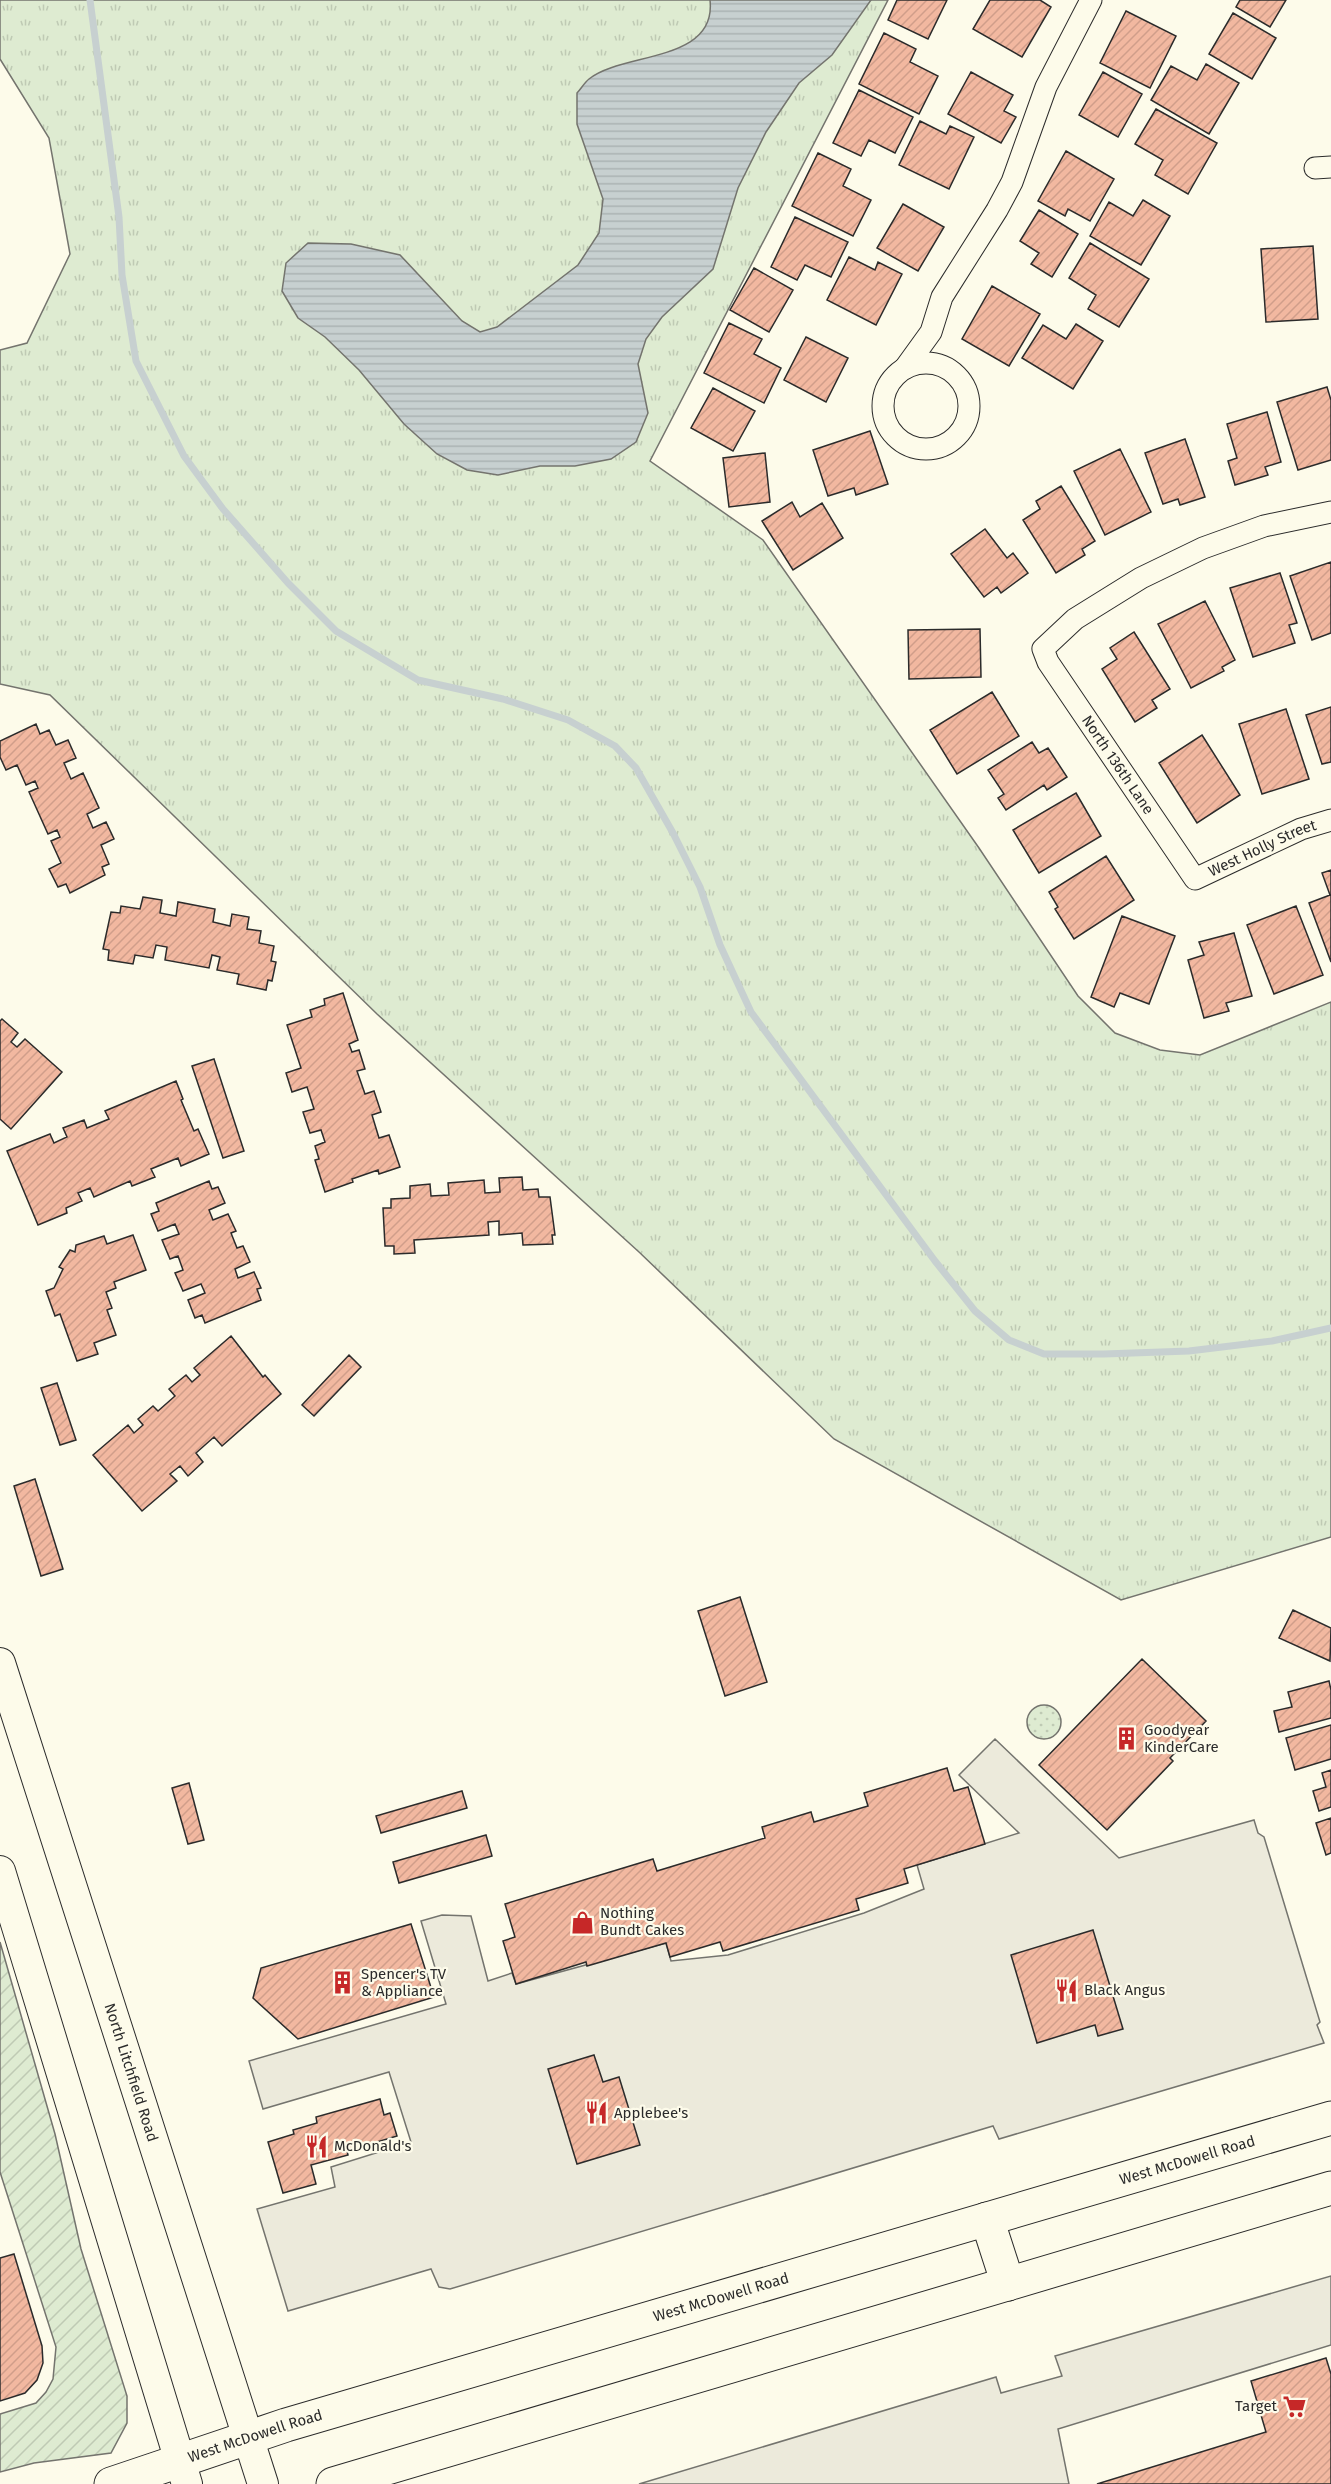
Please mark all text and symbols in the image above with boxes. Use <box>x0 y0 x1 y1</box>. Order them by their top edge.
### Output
street label: North 136th Lane <box>1078 712 1158 818</box>
street label: West Holly Street <box>1206 816 1319 880</box>
place label: Goodyear KinderCare <box>1144 1721 1219 1756</box>
building icon: Goodyear KinderCare <box>1113 1726 1139 1752</box>
place label: Nothing Bundt Cakes <box>600 1904 684 1939</box>
shop icon: Nothing Bundt Cakes <box>569 1909 595 1935</box>
place label: Spencer's TV & Appliance <box>361 1965 447 2000</box>
building icon: Spencer's TV & Appliance <box>330 1970 356 1996</box>
restaurant icon: Black Angus <box>1053 1977 1079 2003</box>
place label: Black Angus <box>1084 1981 1165 1999</box>
street label: North Litchfield Road <box>101 2001 162 2144</box>
restaurant icon: Applebee's <box>583 2100 609 2126</box>
place label: Applebee's <box>614 2104 688 2122</box>
street label: West McDowell Road <box>1117 2132 1257 2189</box>
restaurant icon: McDonald's <box>303 2133 329 2159</box>
place label: McDonald's <box>334 2137 412 2155</box>
street label: West McDowell Road <box>651 2269 791 2326</box>
supermarket icon: Target <box>1282 2393 1308 2419</box>
place label: Target <box>1235 2397 1278 2415</box>
street label: West McDowell Road <box>186 2406 325 2466</box>

